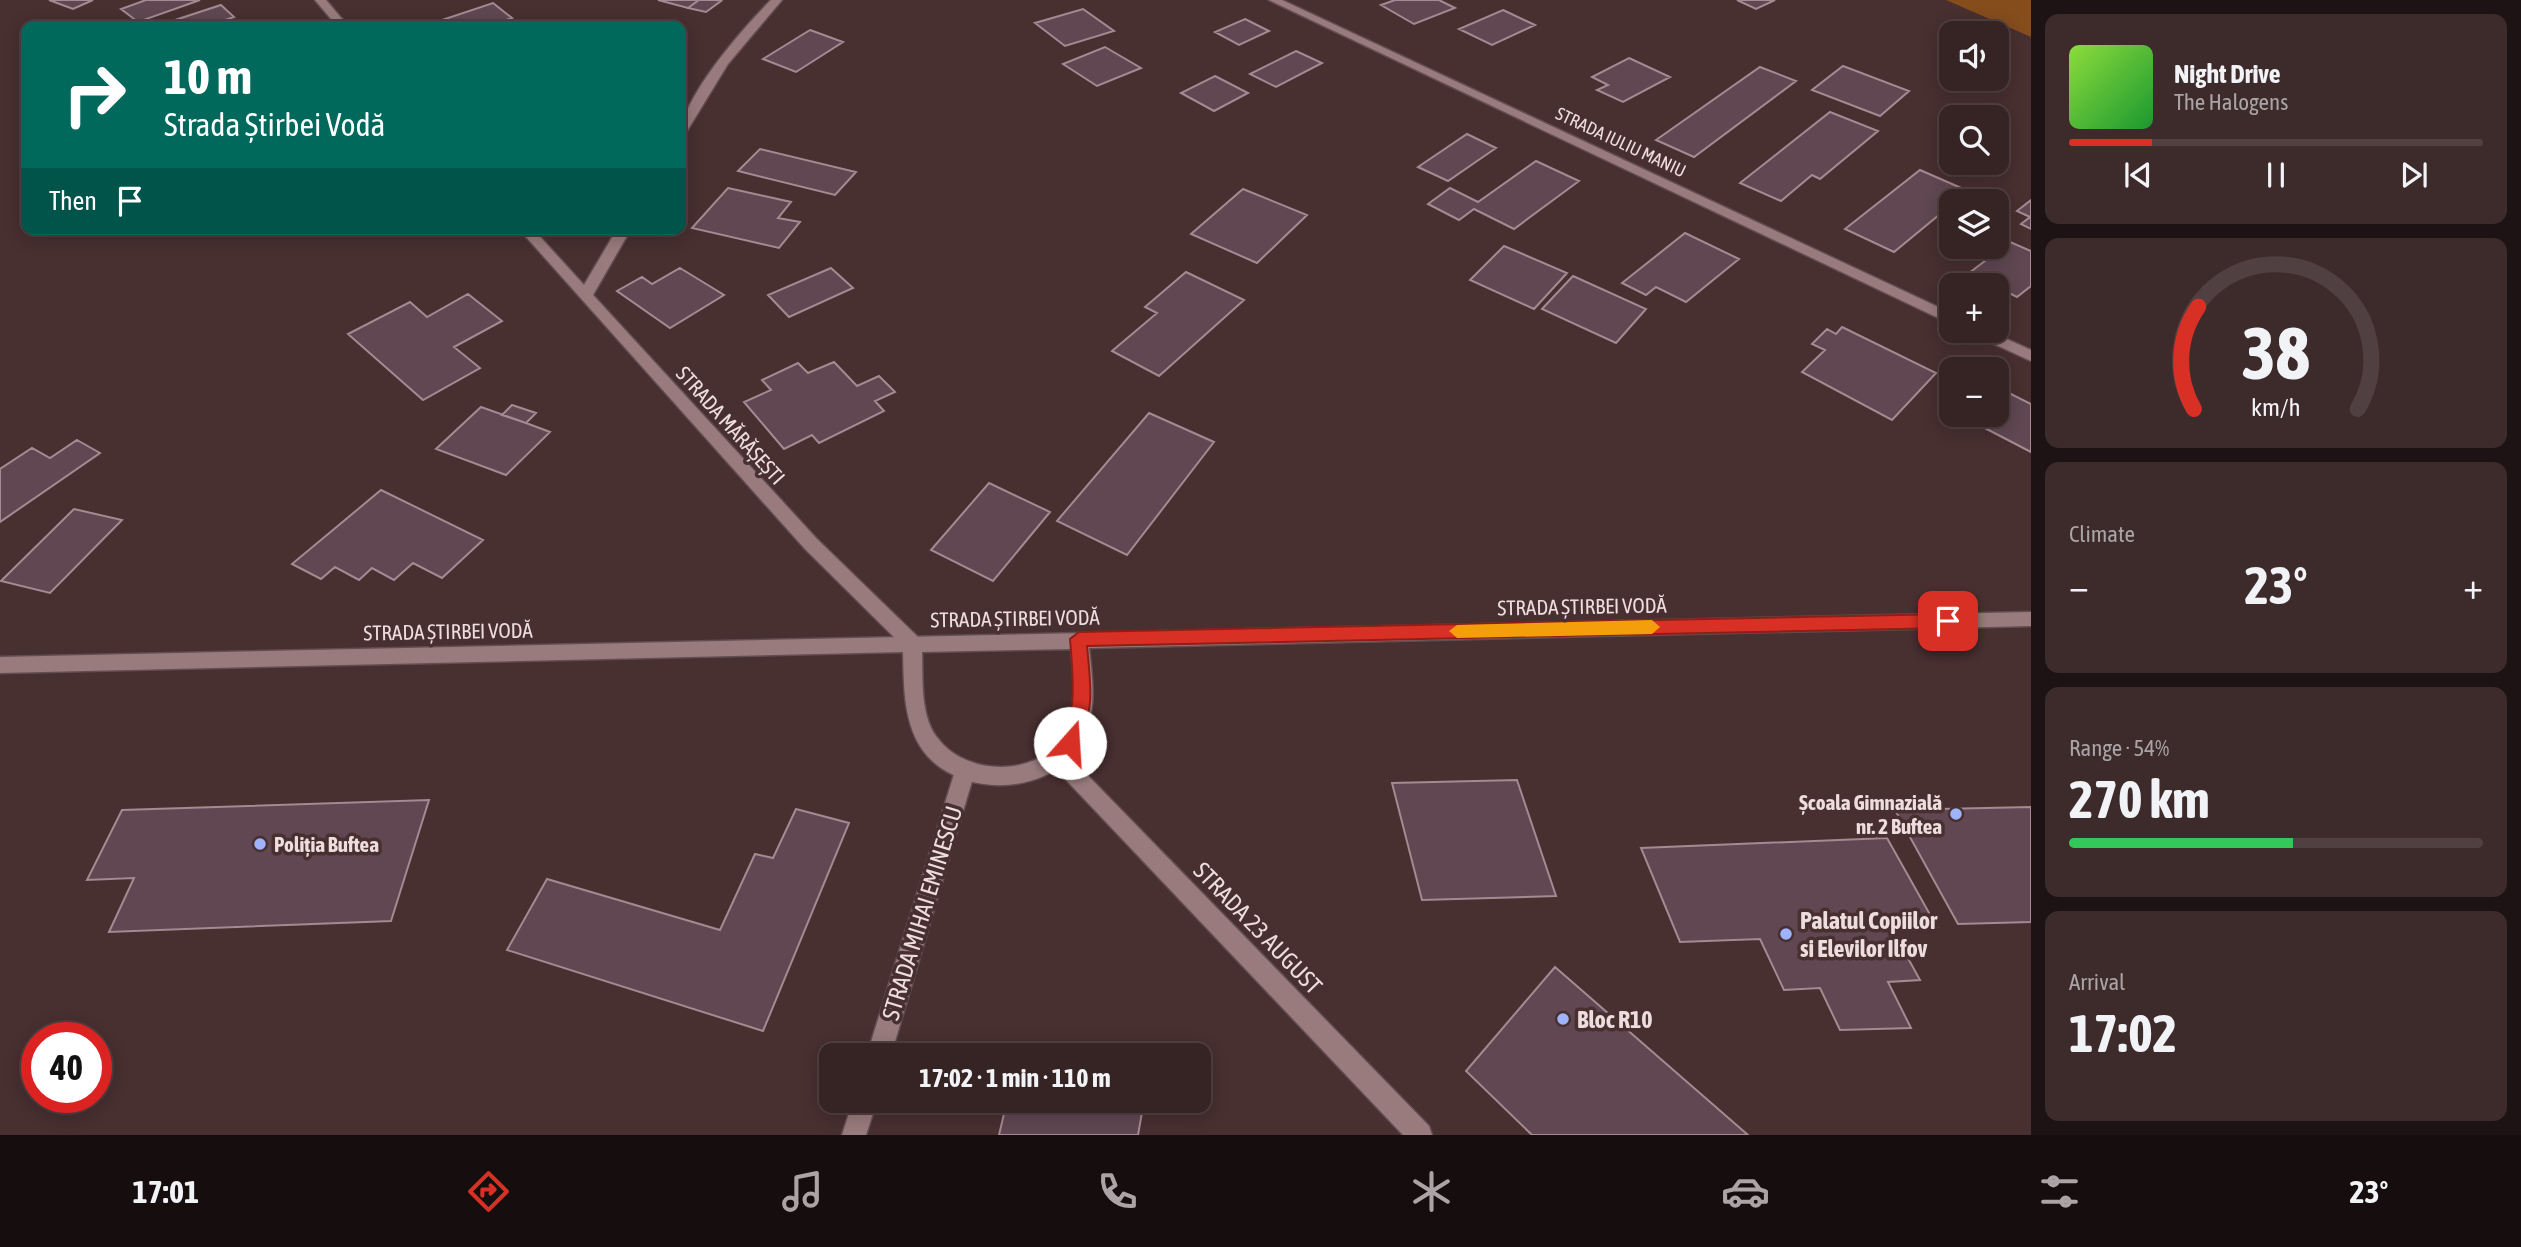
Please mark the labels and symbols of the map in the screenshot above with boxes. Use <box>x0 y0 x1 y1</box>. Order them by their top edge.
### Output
street label: STRADA IULIU MANIU <box>1553 103 1689 181</box>
street label: STRADA MĂRĂȘEȘTI <box>672 361 790 489</box>
pin <box>1918 591 1978 651</box>
street label: STRADA ȘTIRBEI VODĂ <box>1497 593 1667 619</box>
street label: STRADA ȘTIRBEI VODĂ <box>930 605 1100 631</box>
street label: STRADA ȘTIRBEI VODĂ <box>363 618 533 644</box>
position arrow <box>1033 706 1107 780</box>
place label: Școala Gimnazială nr. 2 Buftea <box>1799 790 1942 838</box>
street label: STRADA MIHAI EMINESCU <box>877 803 967 1023</box>
marker: Școala Gimnazială nr. 2 Buftea <box>1948 806 1964 822</box>
place label: Poliția Buftea <box>274 832 379 857</box>
marker: Poliția Buftea <box>252 836 268 852</box>
street label: STRADA 23 AUGUST <box>1188 857 1328 1000</box>
place label: Palatul Copiilor si Elevilor Ilfov <box>1800 907 1938 962</box>
marker: Palatul Copiilor si Elevilor Ilfov <box>1778 926 1794 942</box>
place label: Bloc R10 <box>1577 1006 1653 1033</box>
marker: Bloc R10 <box>1555 1011 1571 1027</box>
speed limit sign: 40 <box>21 1022 112 1113</box>

